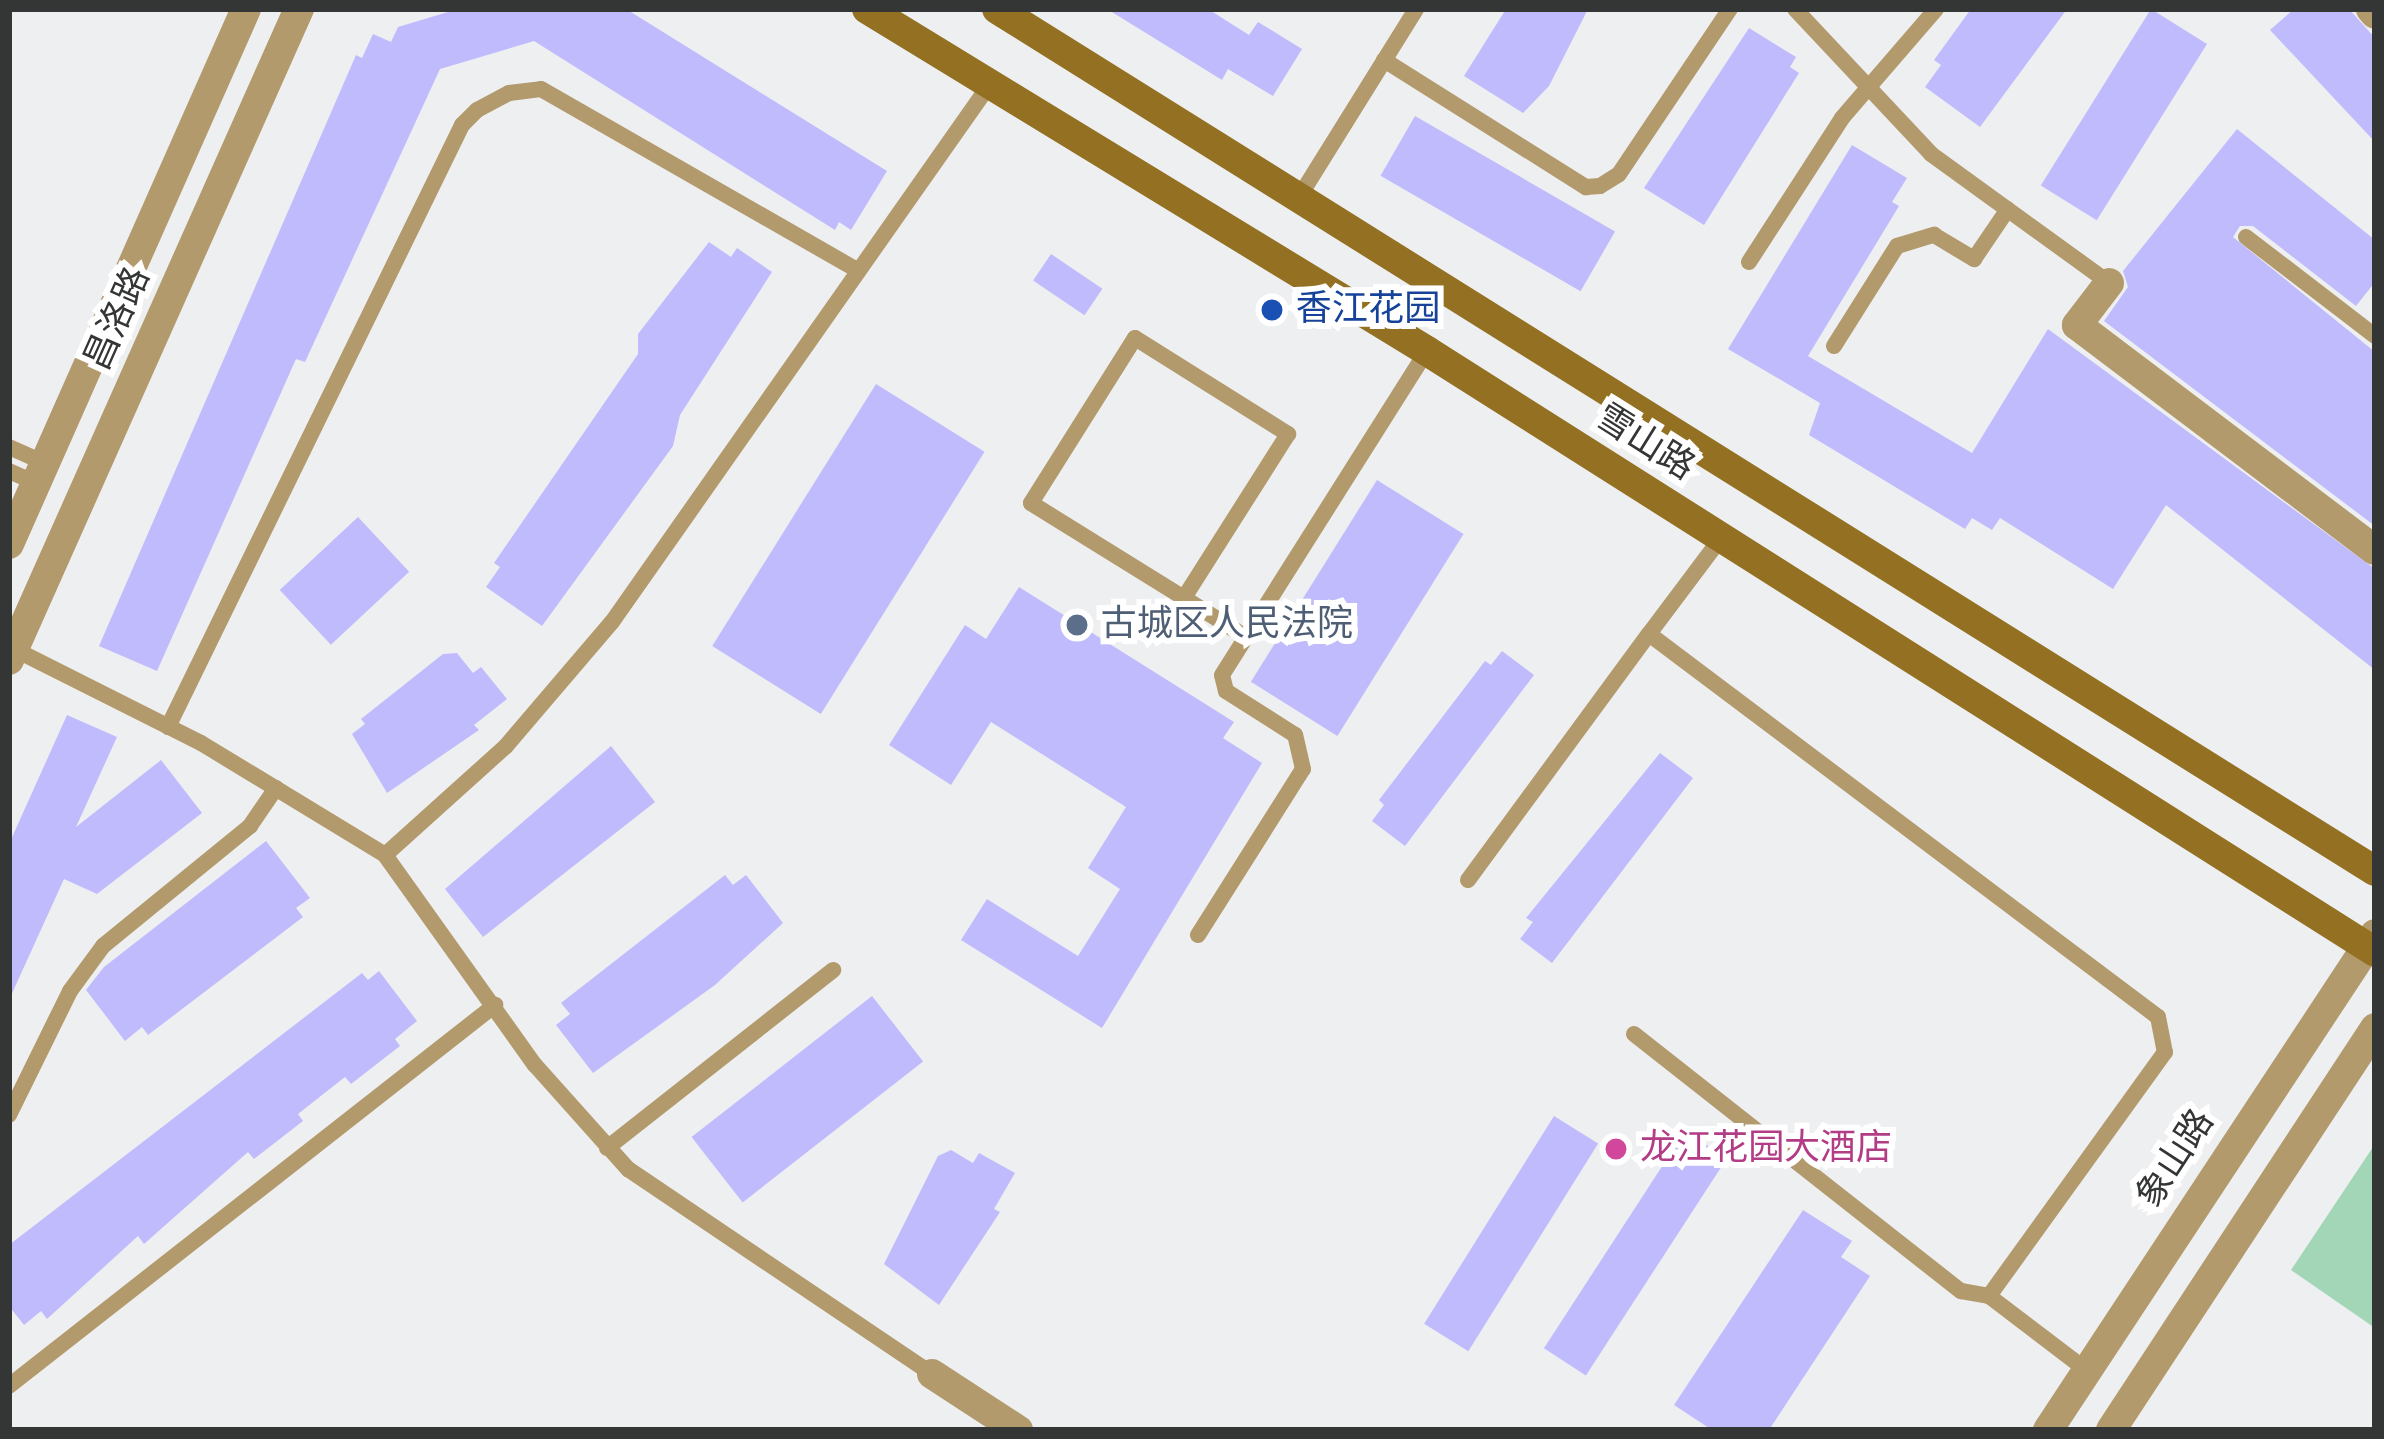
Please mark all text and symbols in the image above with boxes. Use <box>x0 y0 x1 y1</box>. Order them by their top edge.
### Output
street label: 昌洛路 <box>76 261 160 377</box>
place label: 香江花园 <box>1296 288 1440 332</box>
marker: 香江花园 <box>1259 297 1285 323</box>
street label: 雪山路 <box>1588 396 1702 490</box>
place label: 古城区人民法院 <box>1101 603 1353 647</box>
marker: 古城区人民法院 <box>1064 612 1090 638</box>
street label: 象山路 <box>2128 1102 2224 1216</box>
place label: 龙江花园大酒店 <box>1640 1127 1892 1171</box>
marker: 龙江花园大酒店 <box>1603 1136 1629 1162</box>

